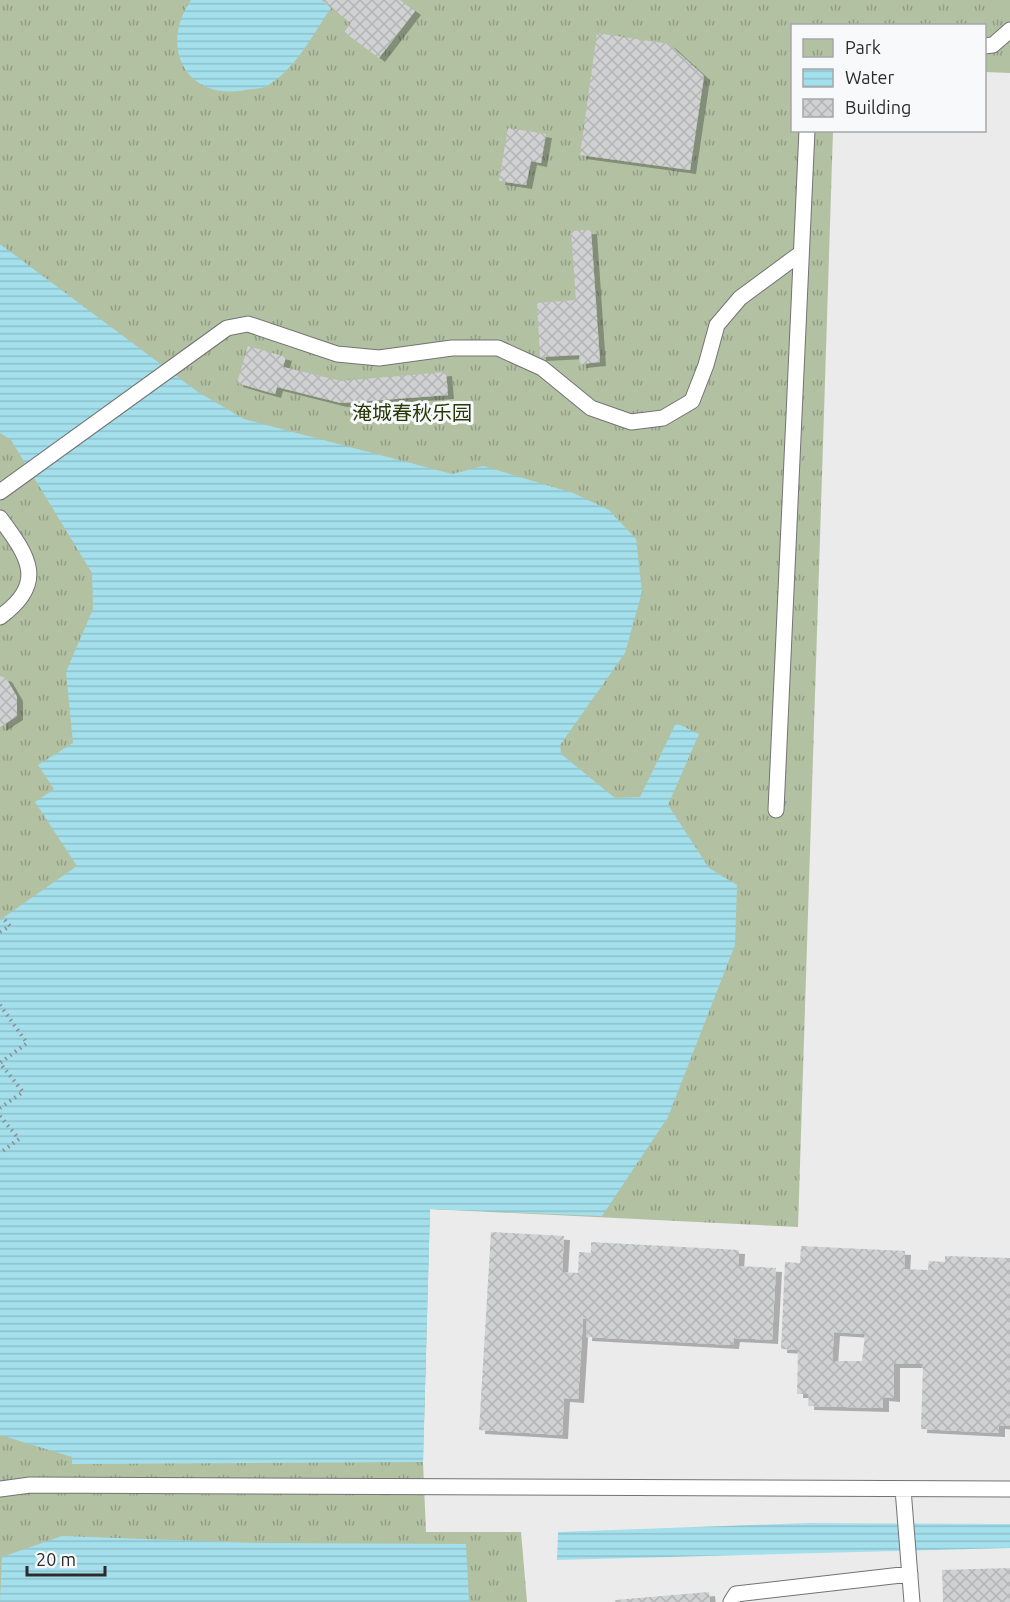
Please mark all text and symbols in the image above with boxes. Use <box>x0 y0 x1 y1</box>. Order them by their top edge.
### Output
legend <box>791 24 986 132</box>
text: Park <box>845 37 881 57</box>
text: Water <box>845 67 895 87</box>
text: Building <box>845 97 911 117</box>
park label: 淹城春秋乐园 <box>352 401 472 424</box>
scale bar <box>27 1539 105 1577</box>
text: 20 m <box>36 1549 76 1569</box>

